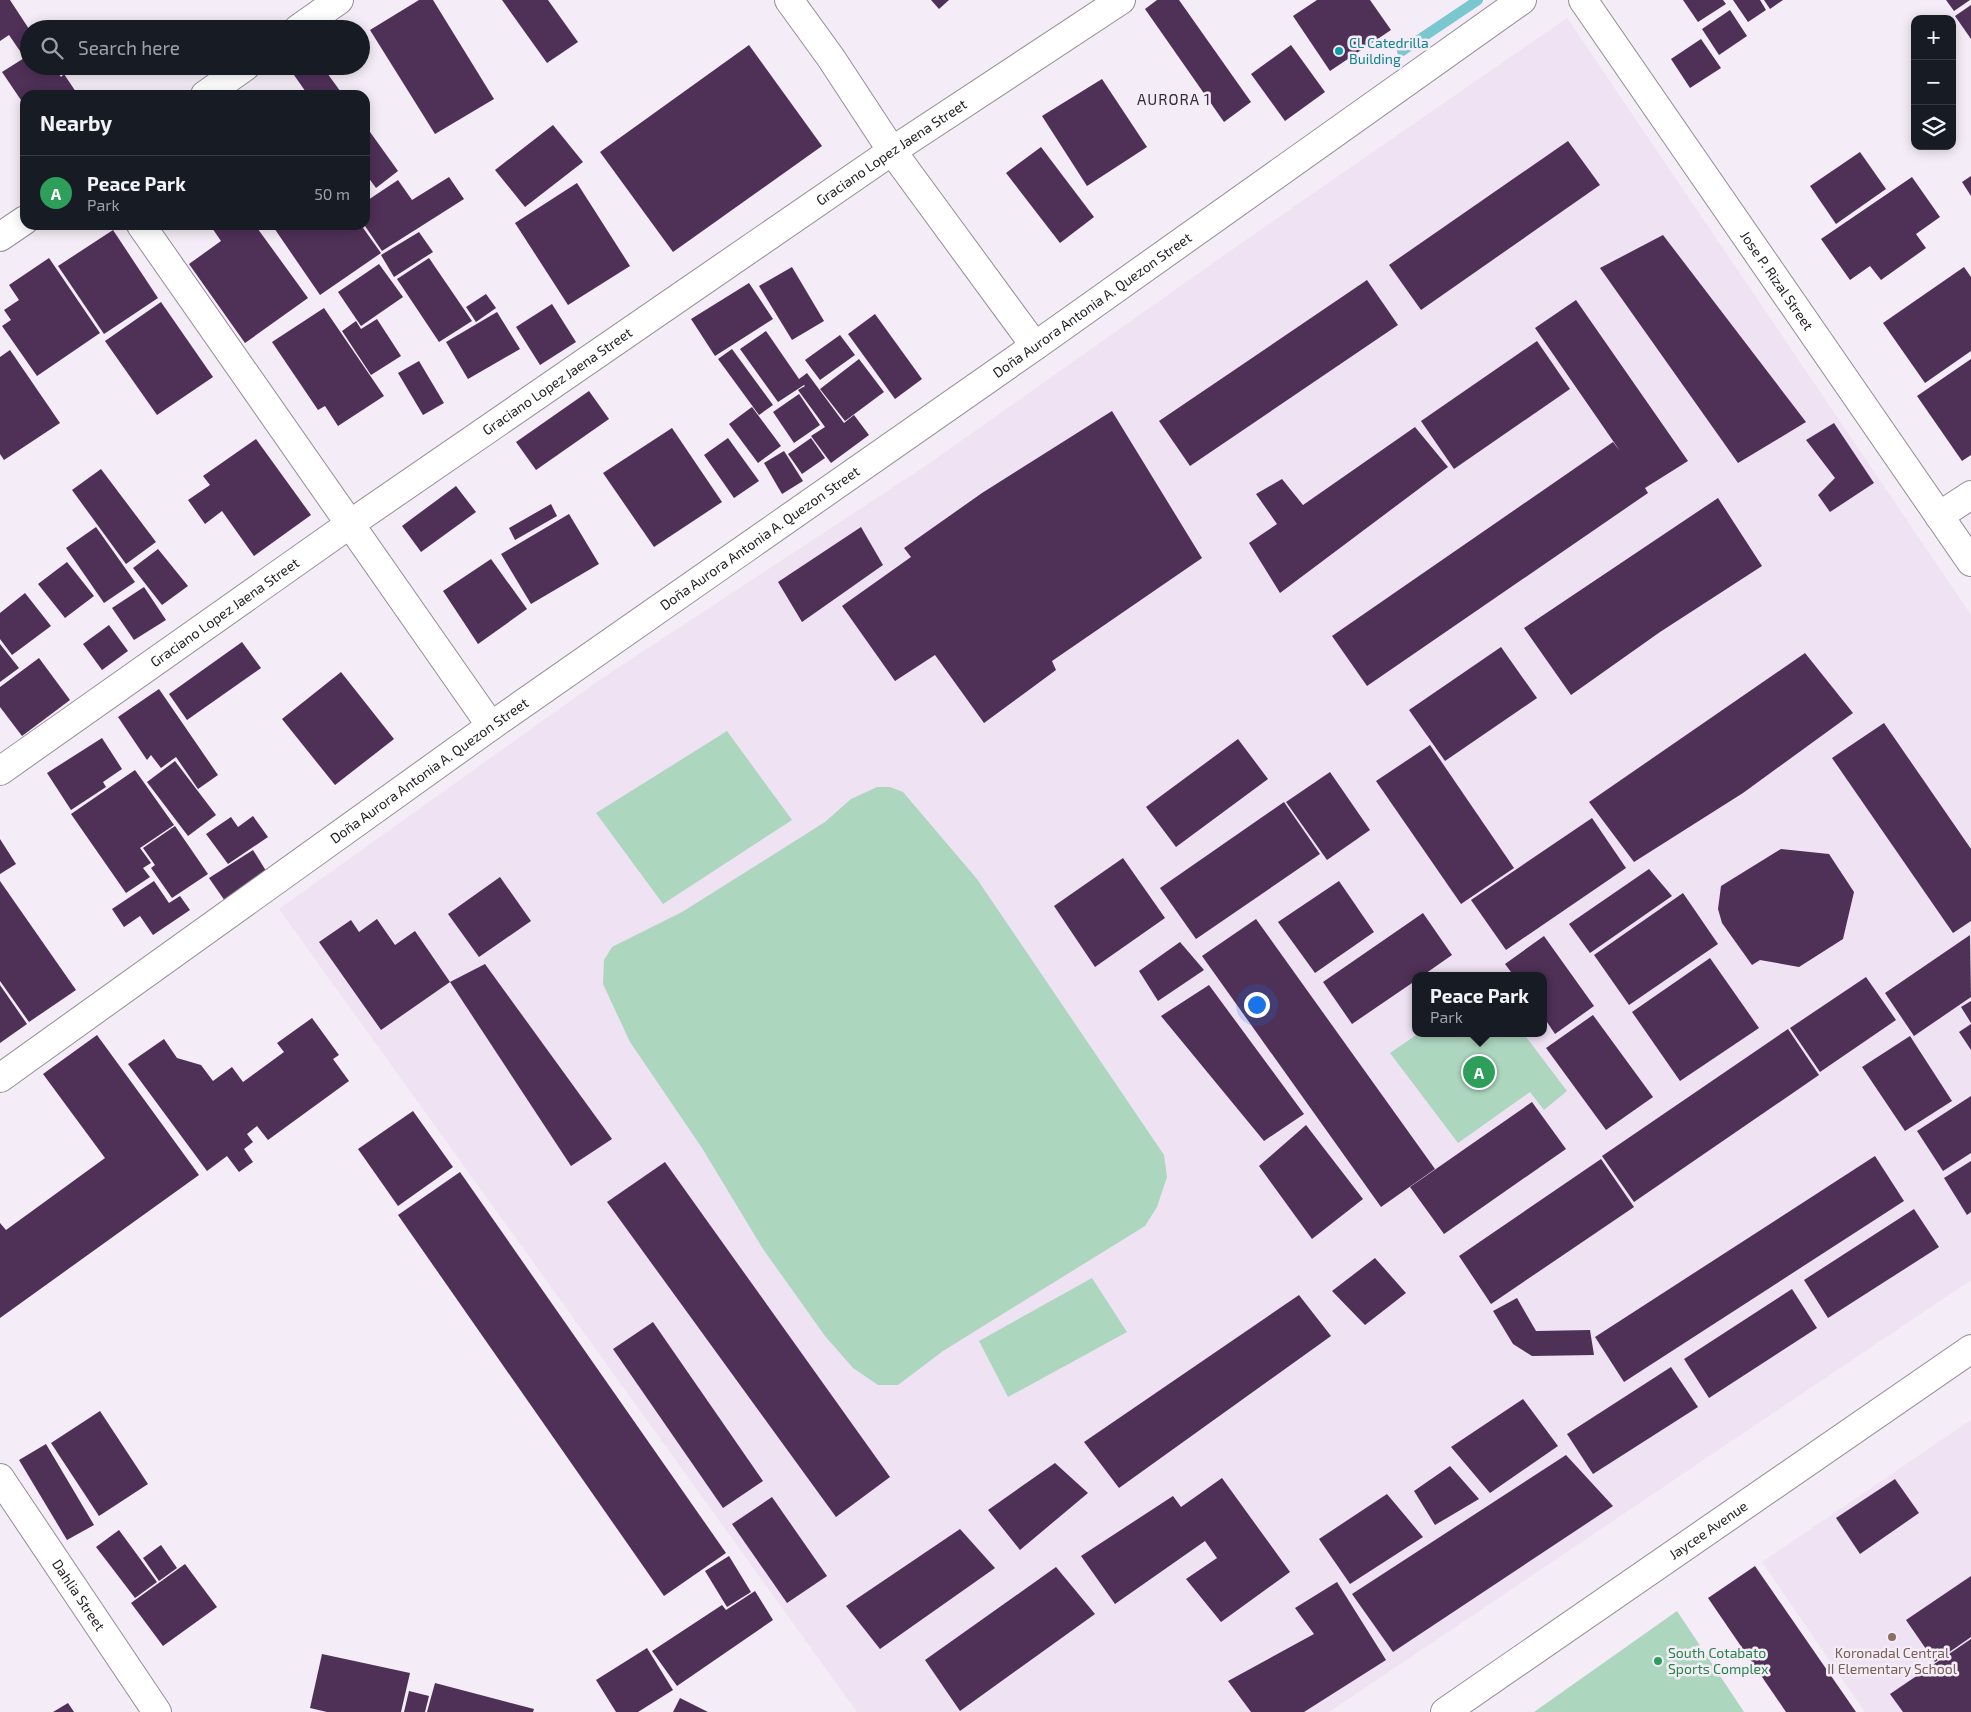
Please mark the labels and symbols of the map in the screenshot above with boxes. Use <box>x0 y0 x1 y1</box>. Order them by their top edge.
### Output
place label: CL Catedrilla Building <box>1349 34 1429 67</box>
marker: CL Catedrilla Building <box>1333 45 1345 57</box>
district label: AURORA 1 <box>1137 90 1211 108</box>
street label: Graciano Lopez Jaena Street <box>812 95 970 209</box>
street label: Jose P. Rizal Street <box>1737 227 1817 333</box>
street label: Doña Aurora Antonia A. Quezon Street <box>989 229 1195 381</box>
street label: Graciano Lopez Jaena Street <box>479 323 635 438</box>
street label: Doña Aurora Antonia A. Quezon Street <box>656 462 863 613</box>
street label: Graciano Lopez Jaena Street <box>147 554 302 670</box>
street label: Doña Aurora Antonia A. Quezon Street <box>327 694 531 847</box>
your location <box>1244 992 1270 1018</box>
pin: A <box>1463 1053 1495 1091</box>
street label: Jaycee Avenue <box>1666 1497 1751 1563</box>
street label: Dahlia Street <box>49 1556 109 1634</box>
marker: Koronadal Central II Elementary School <box>1886 1631 1898 1643</box>
place label: South Cotabato Sports Complex <box>1668 1644 1769 1677</box>
place label: Koronadal Central II Elementary School <box>1827 1644 1958 1677</box>
marker: South Cotabato Sports Complex <box>1652 1655 1664 1667</box>

